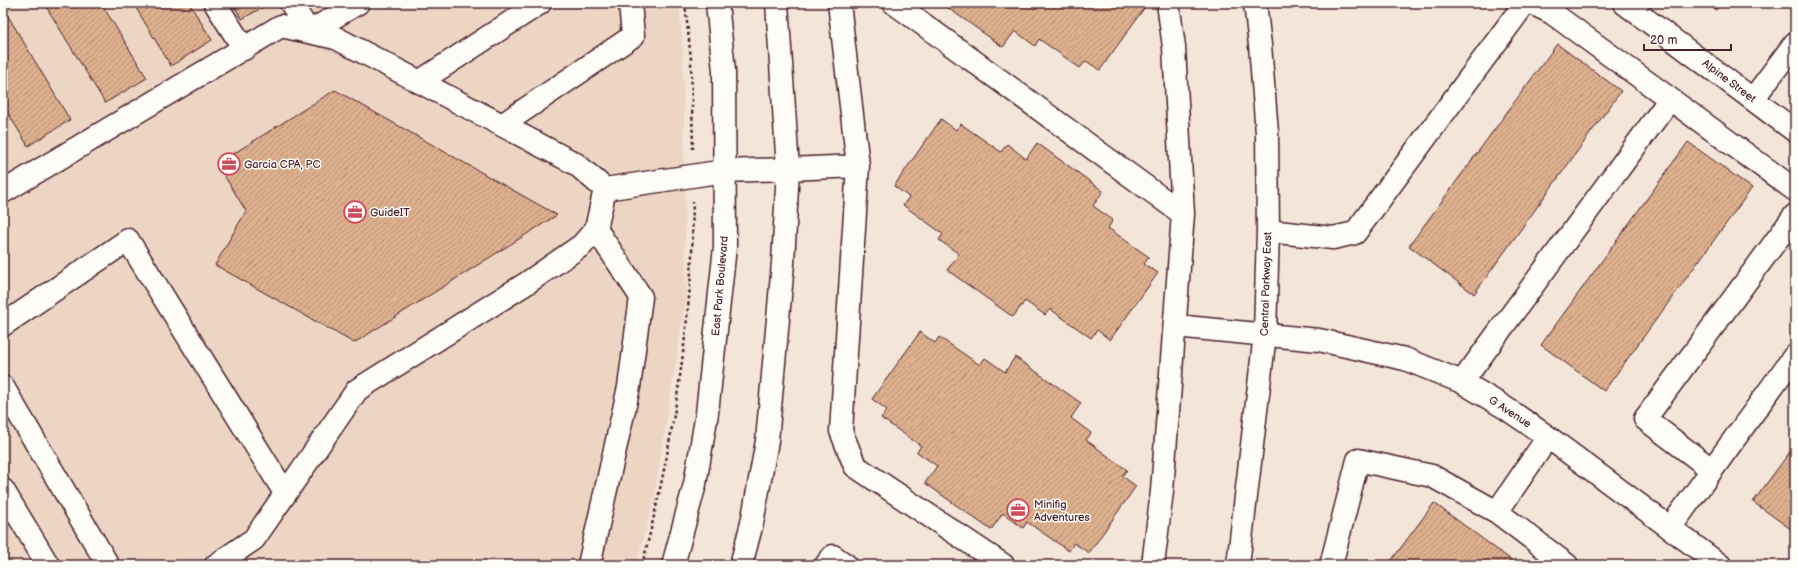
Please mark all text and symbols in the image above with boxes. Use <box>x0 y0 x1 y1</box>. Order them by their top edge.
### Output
scale bar <box>1644 26 1731 52</box>
text: 20 m <box>1650 33 1677 48</box>
street label: Alpine Street <box>1700 57 1759 106</box>
office icon: Garcia CPA, PC <box>216 151 242 177</box>
place label: Garcia CPA, PC <box>244 158 320 171</box>
office icon: GuideIT <box>342 199 368 225</box>
place label: GuideIT <box>370 206 410 219</box>
street label: Central Parkway East <box>1258 231 1274 336</box>
street label: East Park Boulevard <box>709 235 731 337</box>
street label: G Avenue <box>1486 393 1534 431</box>
office icon: Minifig Adventures <box>1005 497 1031 523</box>
place label: Minifig Adventures <box>1034 498 1090 524</box>

